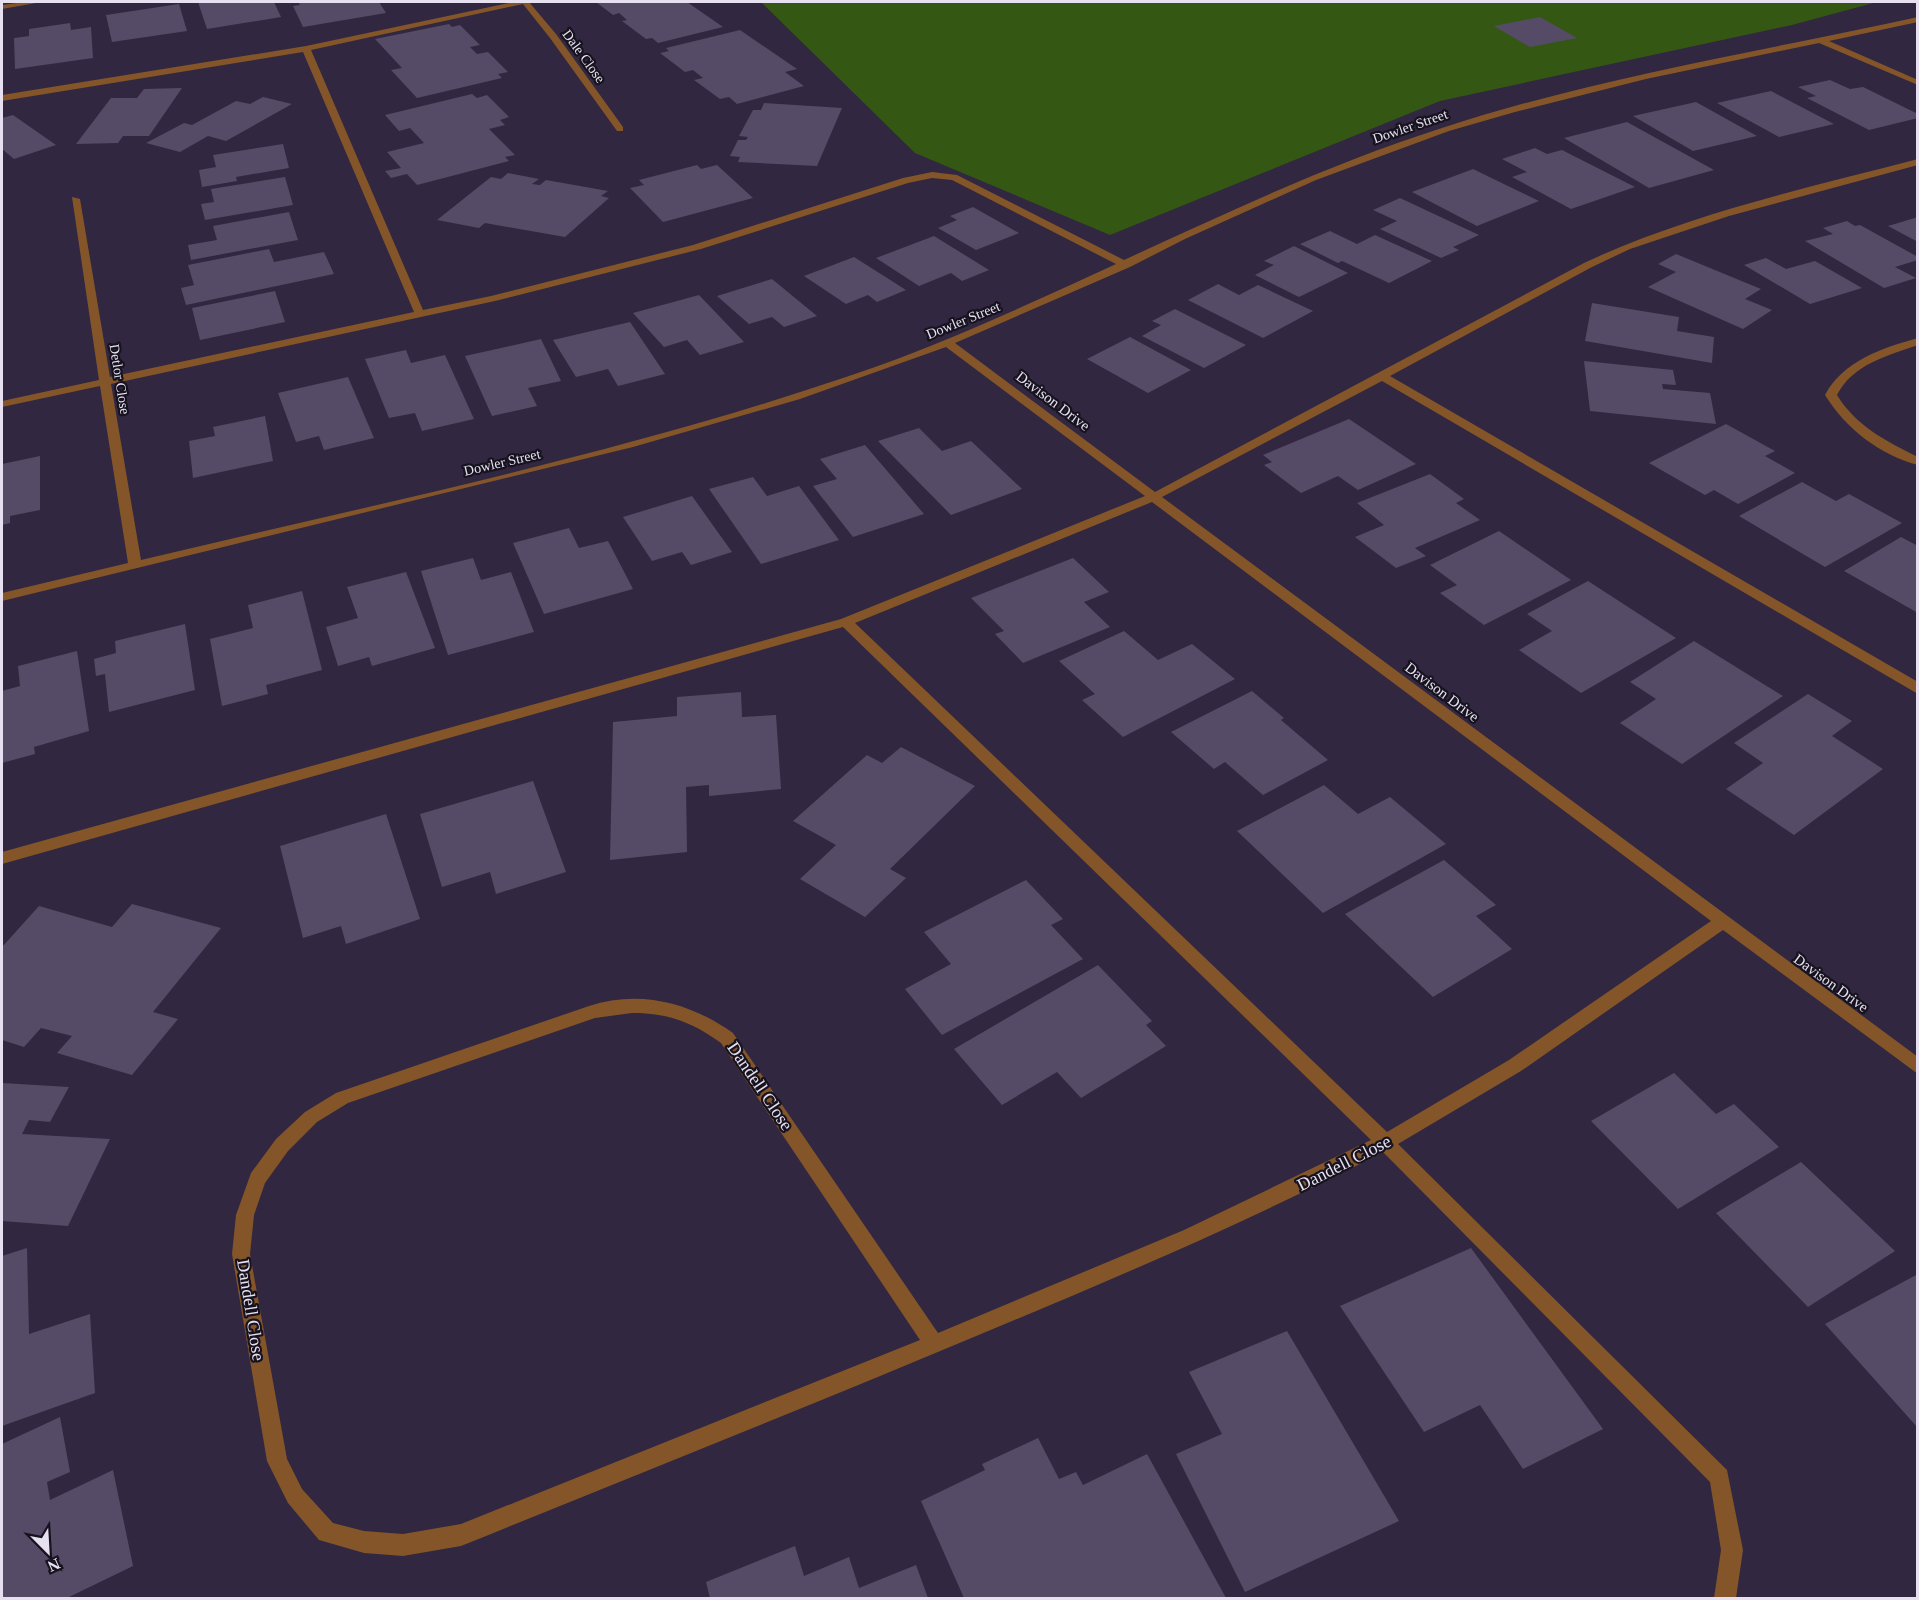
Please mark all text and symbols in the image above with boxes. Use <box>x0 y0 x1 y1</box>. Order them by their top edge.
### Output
street label: Dale Close <box>559 27 608 86</box>
street label: Dowler Street <box>1371 107 1450 146</box>
street label: Dowler Street <box>924 299 1002 342</box>
street label: Detlor Close <box>107 343 132 415</box>
street label: Davison Drive <box>1013 368 1093 434</box>
street label: Dowler Street <box>462 446 542 479</box>
street label: Davison Drive <box>1402 659 1482 725</box>
street label: Davison Drive <box>1791 951 1872 1016</box>
street label: Dandell Close <box>723 1038 797 1134</box>
street label: Dandell Close <box>1294 1131 1394 1195</box>
street label: Dandell Close <box>233 1258 269 1362</box>
north arrow <box>18 1522 78 1582</box>
text: N <box>45 1555 63 1576</box>

